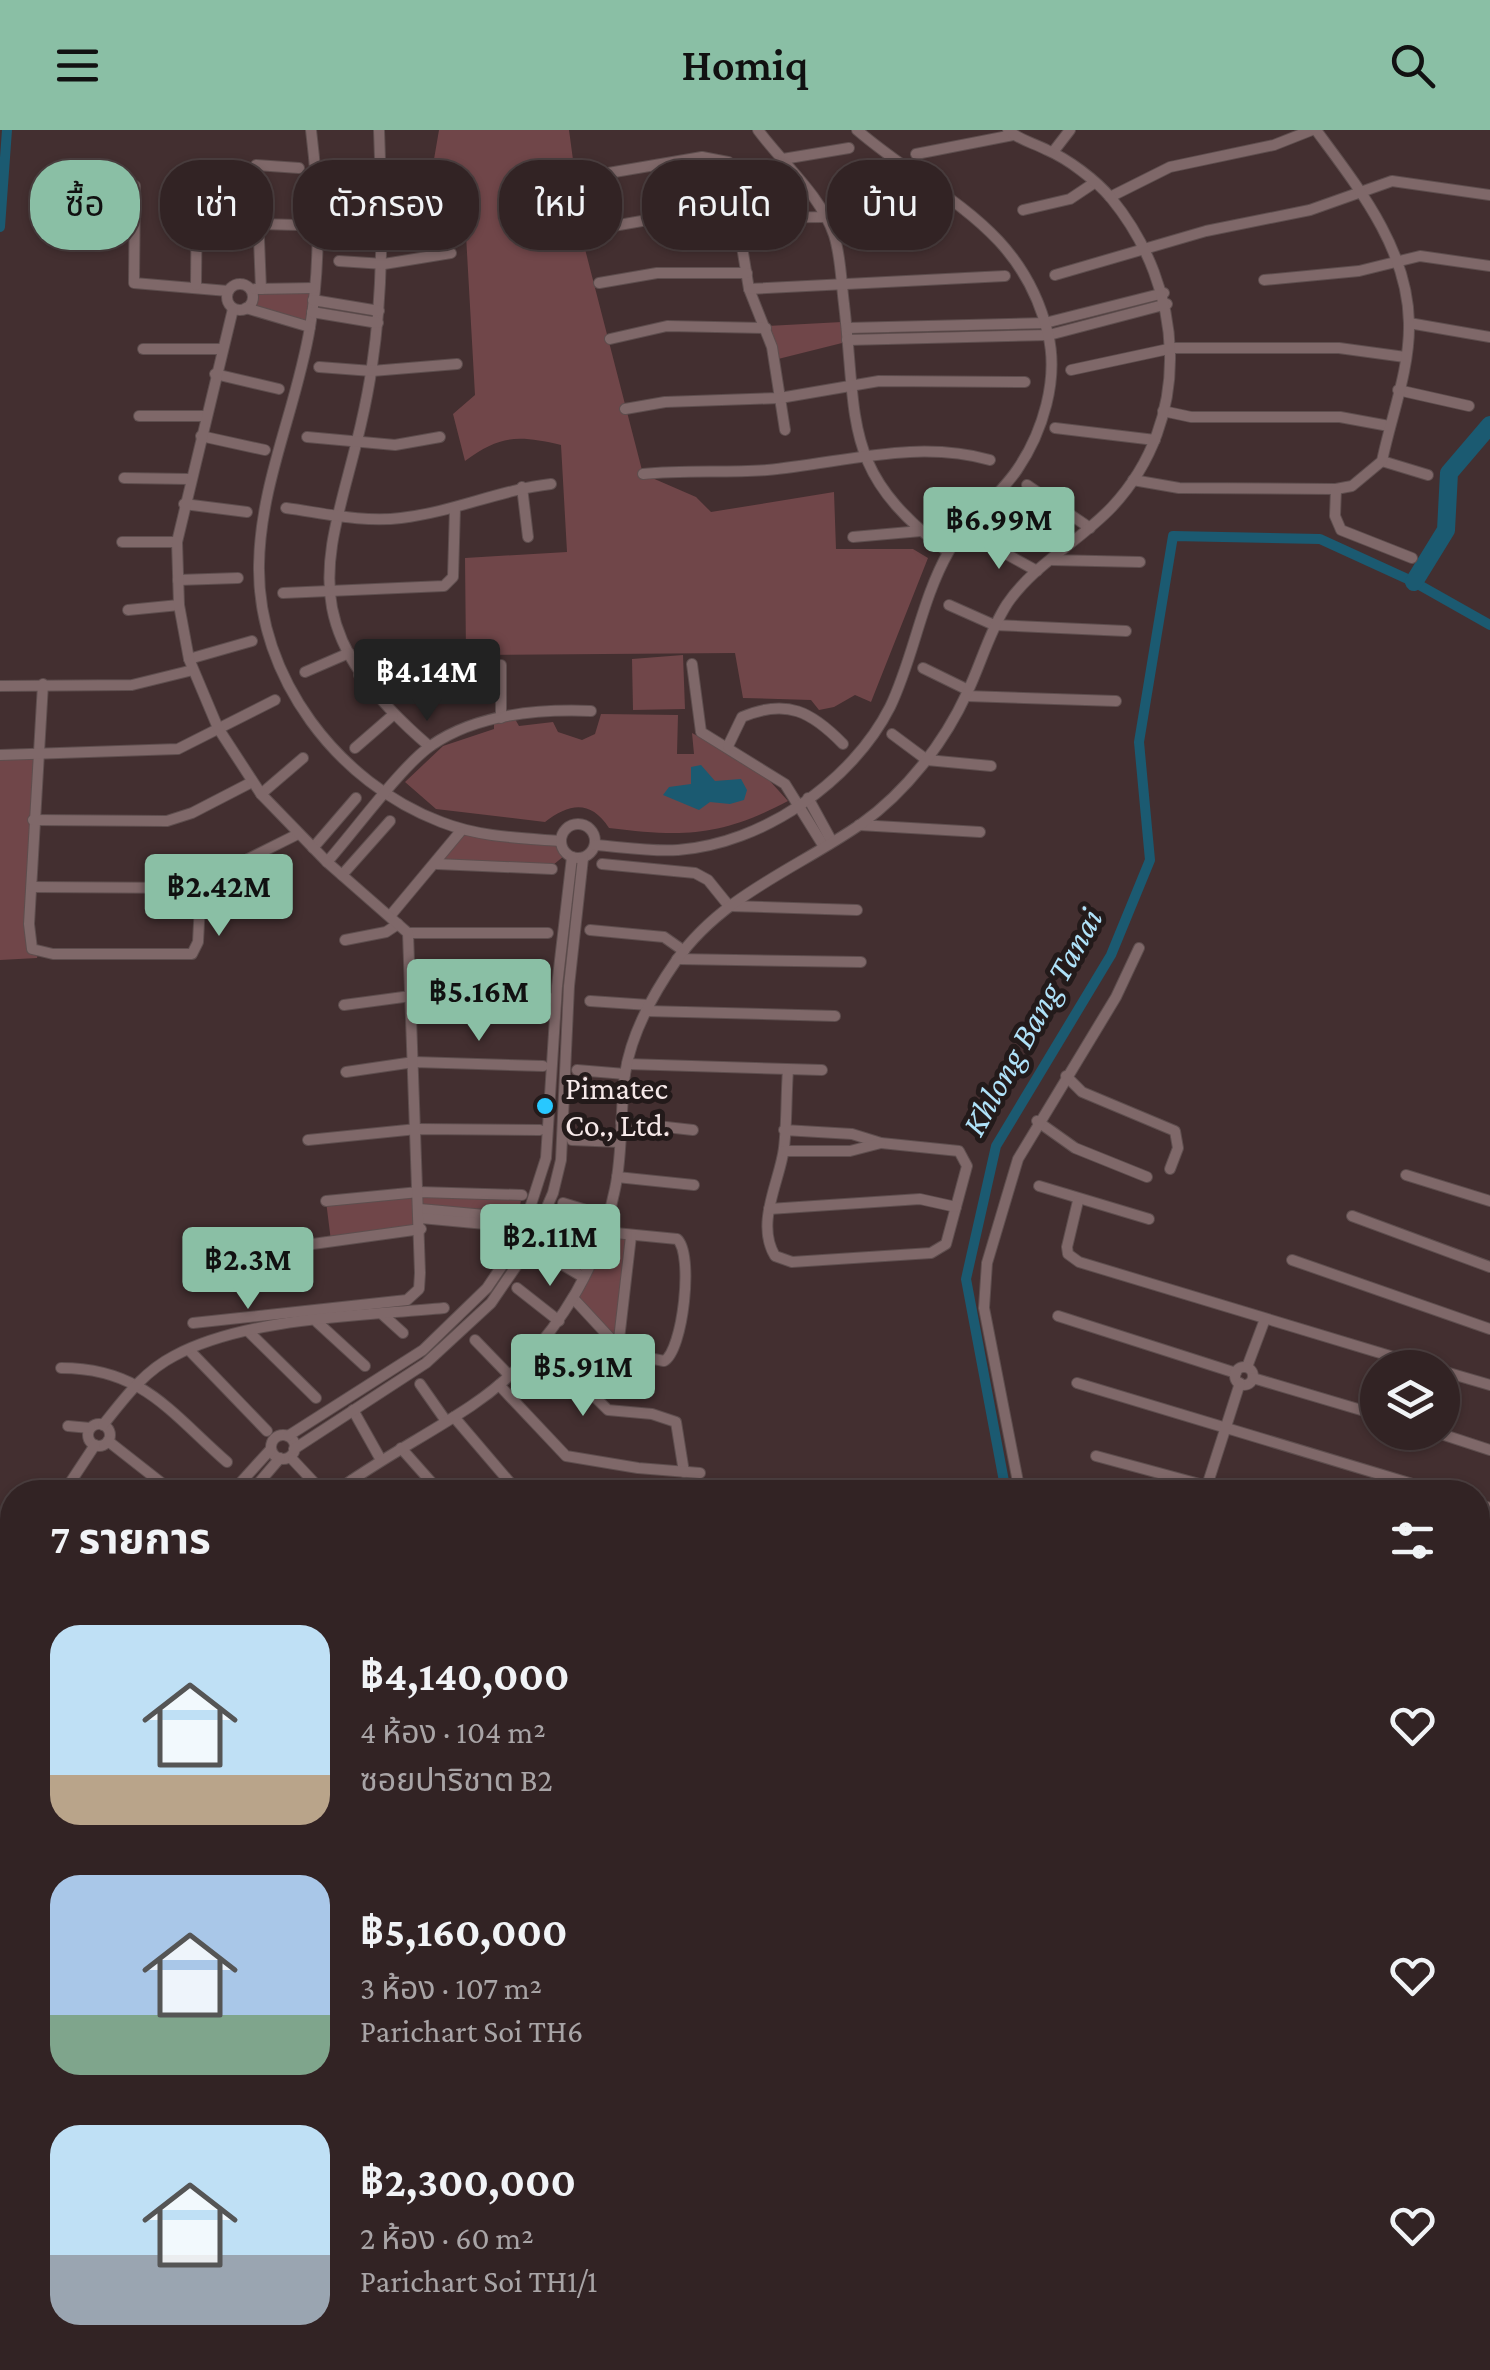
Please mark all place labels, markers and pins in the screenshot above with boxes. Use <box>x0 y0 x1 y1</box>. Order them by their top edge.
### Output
pin: ฿6.99M <box>918 487 1080 572</box>
pin: ฿4.14M <box>346 639 508 724</box>
pin: ฿2.42M <box>138 854 300 939</box>
pin: ฿5.16M <box>398 959 560 1044</box>
place label: Pimatec Co., Ltd. <box>565 1070 670 1143</box>
marker: Pimatec Co., Ltd. <box>534 1095 556 1117</box>
pin: ฿2.11M <box>469 1204 631 1289</box>
pin: ฿2.3M <box>178 1227 318 1312</box>
pin: ฿5.91M <box>502 1334 664 1419</box>

